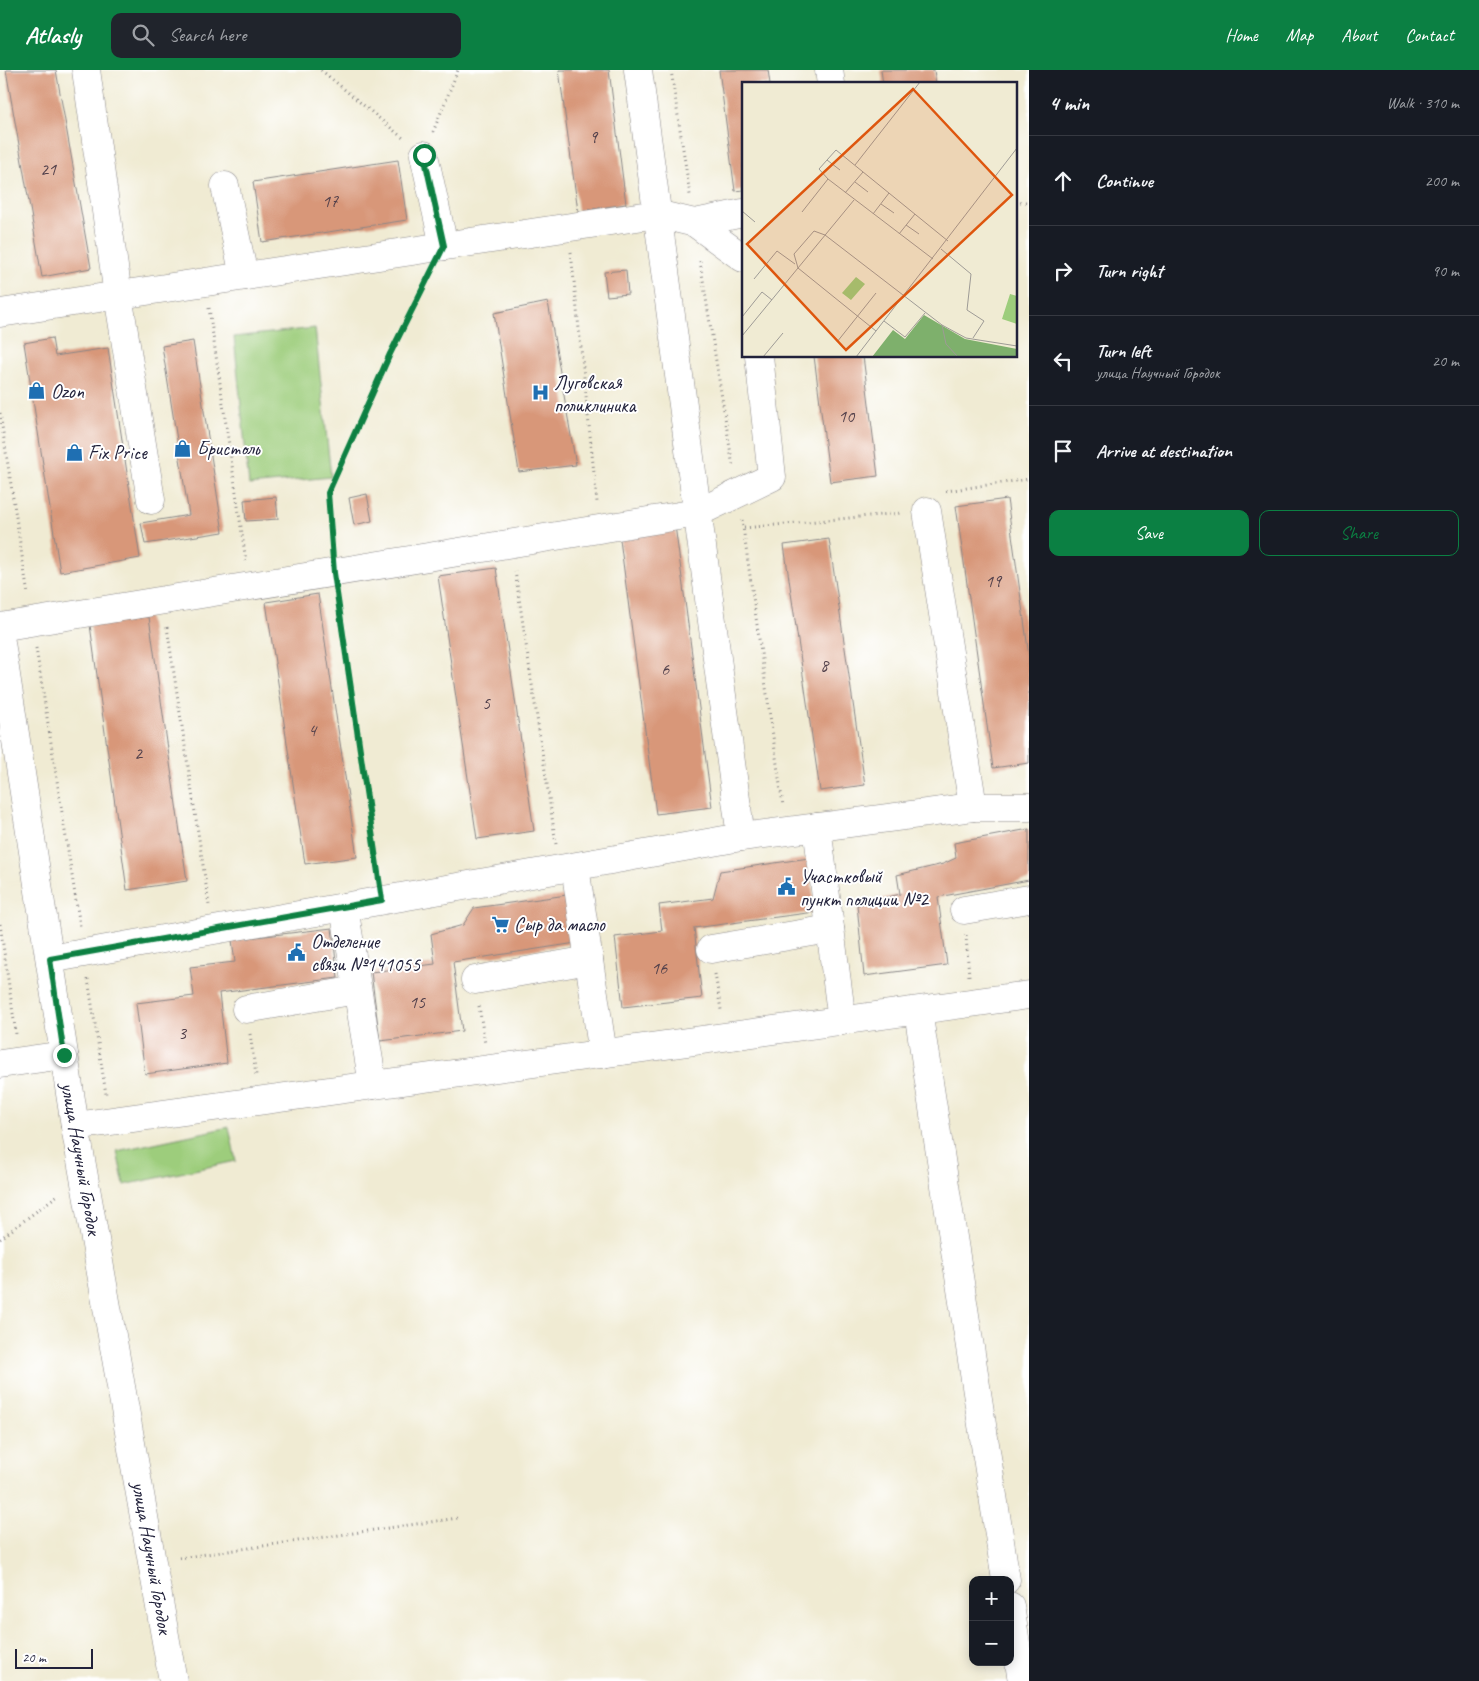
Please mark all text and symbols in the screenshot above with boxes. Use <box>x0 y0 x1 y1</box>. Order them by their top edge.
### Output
search box <box>111 13 461 58</box>
text: Atlasly <box>25 20 81 50</box>
icon: search <box>129 21 157 49</box>
text: Search here <box>169 23 246 47</box>
text: Home <box>1225 24 1258 46</box>
text: Map <box>1286 24 1313 46</box>
text: About <box>1341 24 1377 46</box>
text: Contact <box>1405 24 1454 46</box>
inset map <box>742 82 1016 358</box>
text: 4 min <box>1049 90 1089 116</box>
text: Walk · 310 m <box>1387 93 1459 113</box>
house number: 9 <box>589 126 599 148</box>
route start <box>413 144 436 167</box>
house number: 21 <box>40 158 57 180</box>
icon: ahead <box>1049 167 1077 195</box>
text: Continue <box>1096 169 1153 193</box>
text: 200 m <box>1425 171 1459 191</box>
house number: 17 <box>322 190 339 212</box>
icon: right <box>1049 257 1077 285</box>
text: Turn right <box>1096 259 1163 283</box>
text: 90 m <box>1432 261 1459 281</box>
text: Turn left <box>1096 339 1151 363</box>
icon: left <box>1049 347 1077 375</box>
text: 20 m <box>1432 351 1459 371</box>
text: улица Научный Городок <box>1096 363 1220 383</box>
place label: Луговская поликлиника <box>554 370 637 418</box>
place label: Ozon <box>51 379 85 404</box>
shop icon: Ozon <box>27 381 47 401</box>
hospital icon: Луговская поликлиника <box>530 383 550 403</box>
house number: 10 <box>838 405 856 427</box>
place label: Бристоль <box>197 436 261 461</box>
icon: arrive <box>1049 437 1077 465</box>
shop icon: Бристоль <box>173 438 193 458</box>
text: Arrive at destination <box>1096 439 1232 463</box>
place label: Fix Price <box>88 440 148 465</box>
shop icon: Fix Price <box>64 442 84 462</box>
button: Save <box>1049 510 1249 556</box>
button: Share <box>1259 510 1459 556</box>
house number: 19 <box>985 570 1003 592</box>
house number: 8 <box>820 654 830 676</box>
house number: 6 <box>661 658 670 680</box>
house number: 5 <box>482 692 491 714</box>
house number: 4 <box>308 719 318 741</box>
house number: 2 <box>134 742 144 764</box>
place label: Участковый пункт полиции №2 <box>800 864 930 912</box>
public building icon: Участковый пункт полиции №2 <box>776 877 796 897</box>
place label: Сыр да масло <box>514 912 606 937</box>
supermarket icon: Сыр да масло <box>490 914 510 934</box>
place label: Отделение связи №141055 <box>311 929 421 977</box>
public building icon: Отделение связи №141055 <box>287 943 307 963</box>
house number: 16 <box>651 957 668 979</box>
house number: 15 <box>409 991 426 1013</box>
house number: 3 <box>178 1022 188 1044</box>
route end <box>53 1044 76 1067</box>
street label: улица Научный Городок <box>55 1080 107 1239</box>
street label: улица Научный Городок <box>126 1479 178 1638</box>
map controls <box>969 1576 1014 1666</box>
button: + <box>969 1576 1014 1621</box>
button: − <box>969 1621 1014 1666</box>
scale bar <box>15 1646 92 1669</box>
text: 20 m <box>22 1649 46 1666</box>

